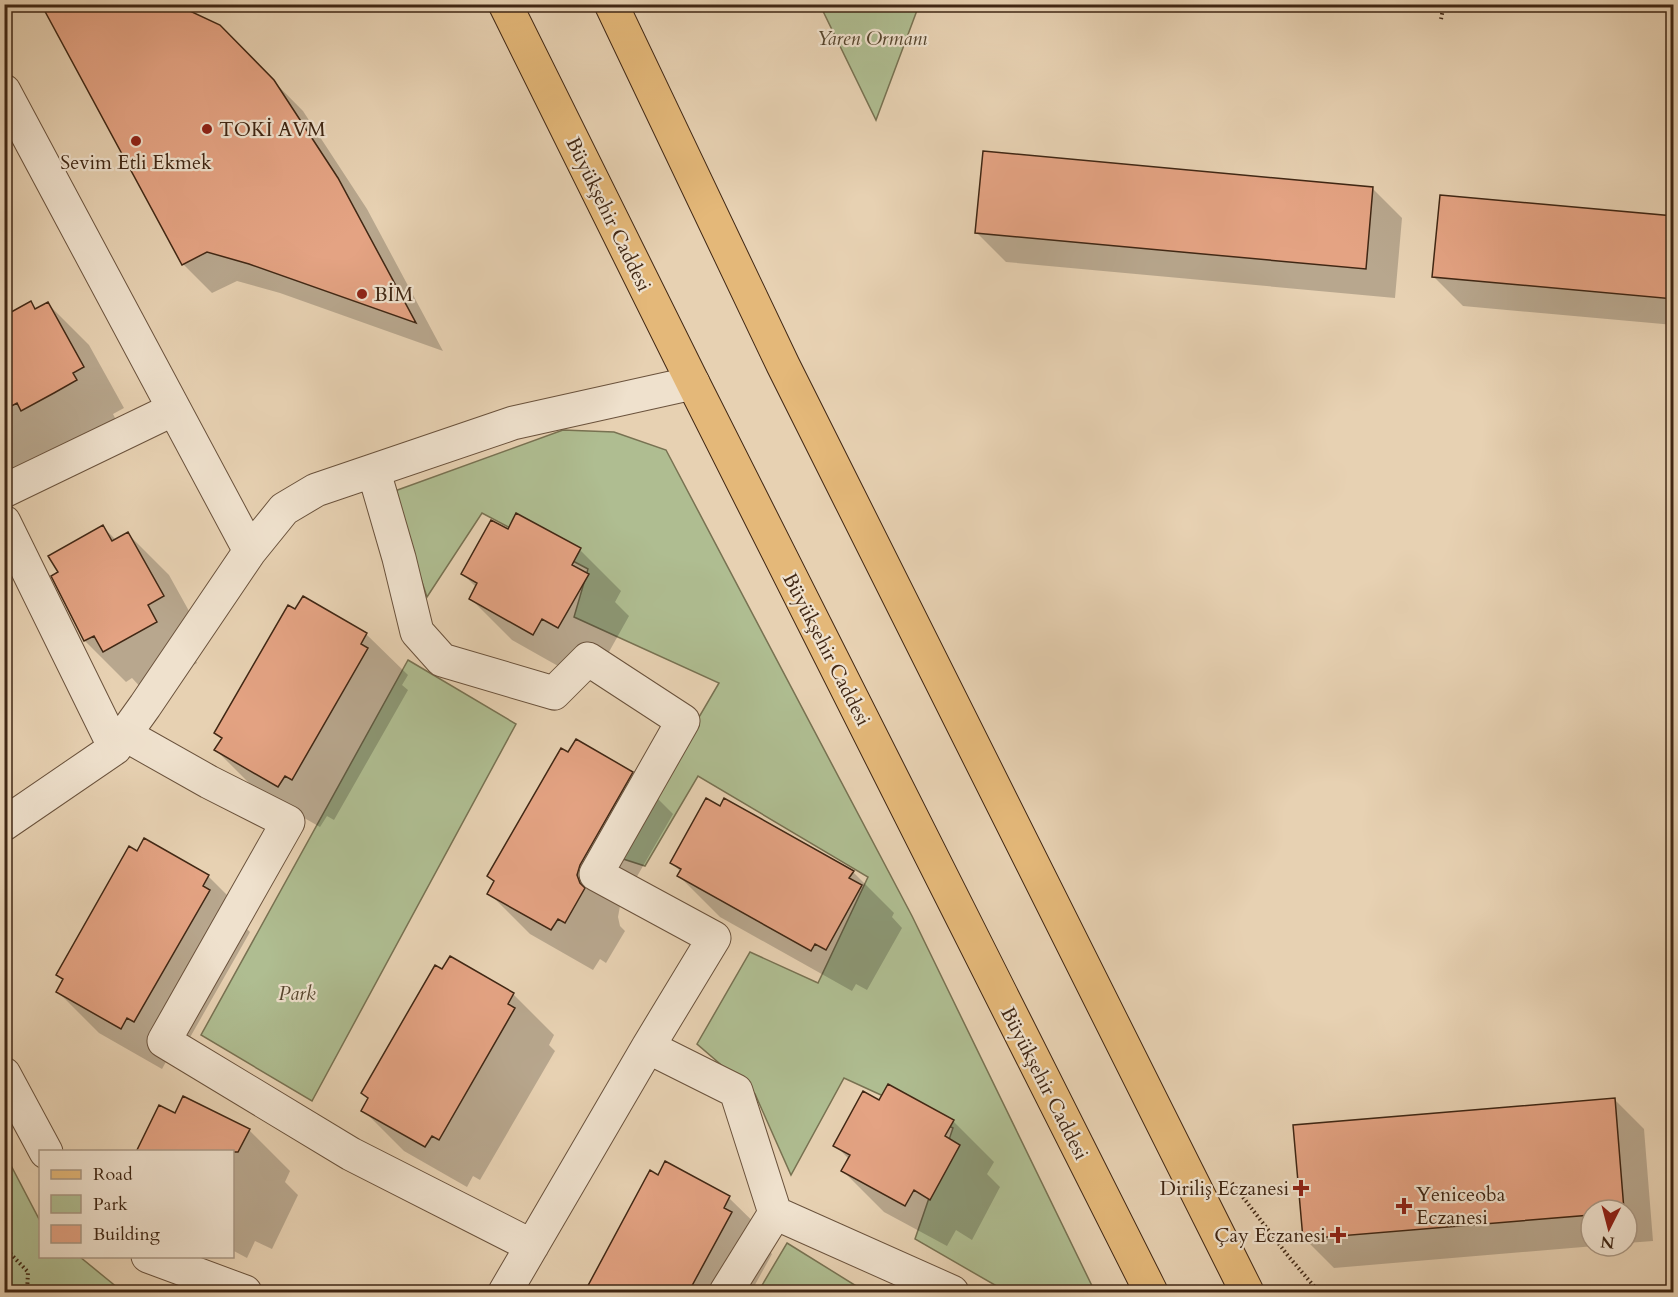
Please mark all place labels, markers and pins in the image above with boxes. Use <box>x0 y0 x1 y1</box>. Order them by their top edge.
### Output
place label: TOKİ AVM <box>219 116 326 143</box>
marker: TOKİ AVM <box>200 122 214 136</box>
marker: Sevim Etli Ekmek <box>129 134 143 148</box>
place label: Sevim Etli Ekmek <box>60 149 212 176</box>
place label: BİM <box>374 281 413 308</box>
marker: BİM <box>355 287 369 301</box>
place label: Diriliş Eczanesi <box>1160 1175 1289 1202</box>
marker: Diriliş Eczanesi <box>1294 1181 1308 1195</box>
place label: Yeniceoba Eczanesi <box>1416 1181 1506 1231</box>
marker: Yeniceoba Eczanesi <box>1397 1199 1411 1213</box>
place label: Çay Eczanesi <box>1214 1222 1326 1249</box>
marker: Çay Eczanesi <box>1331 1228 1345 1242</box>

